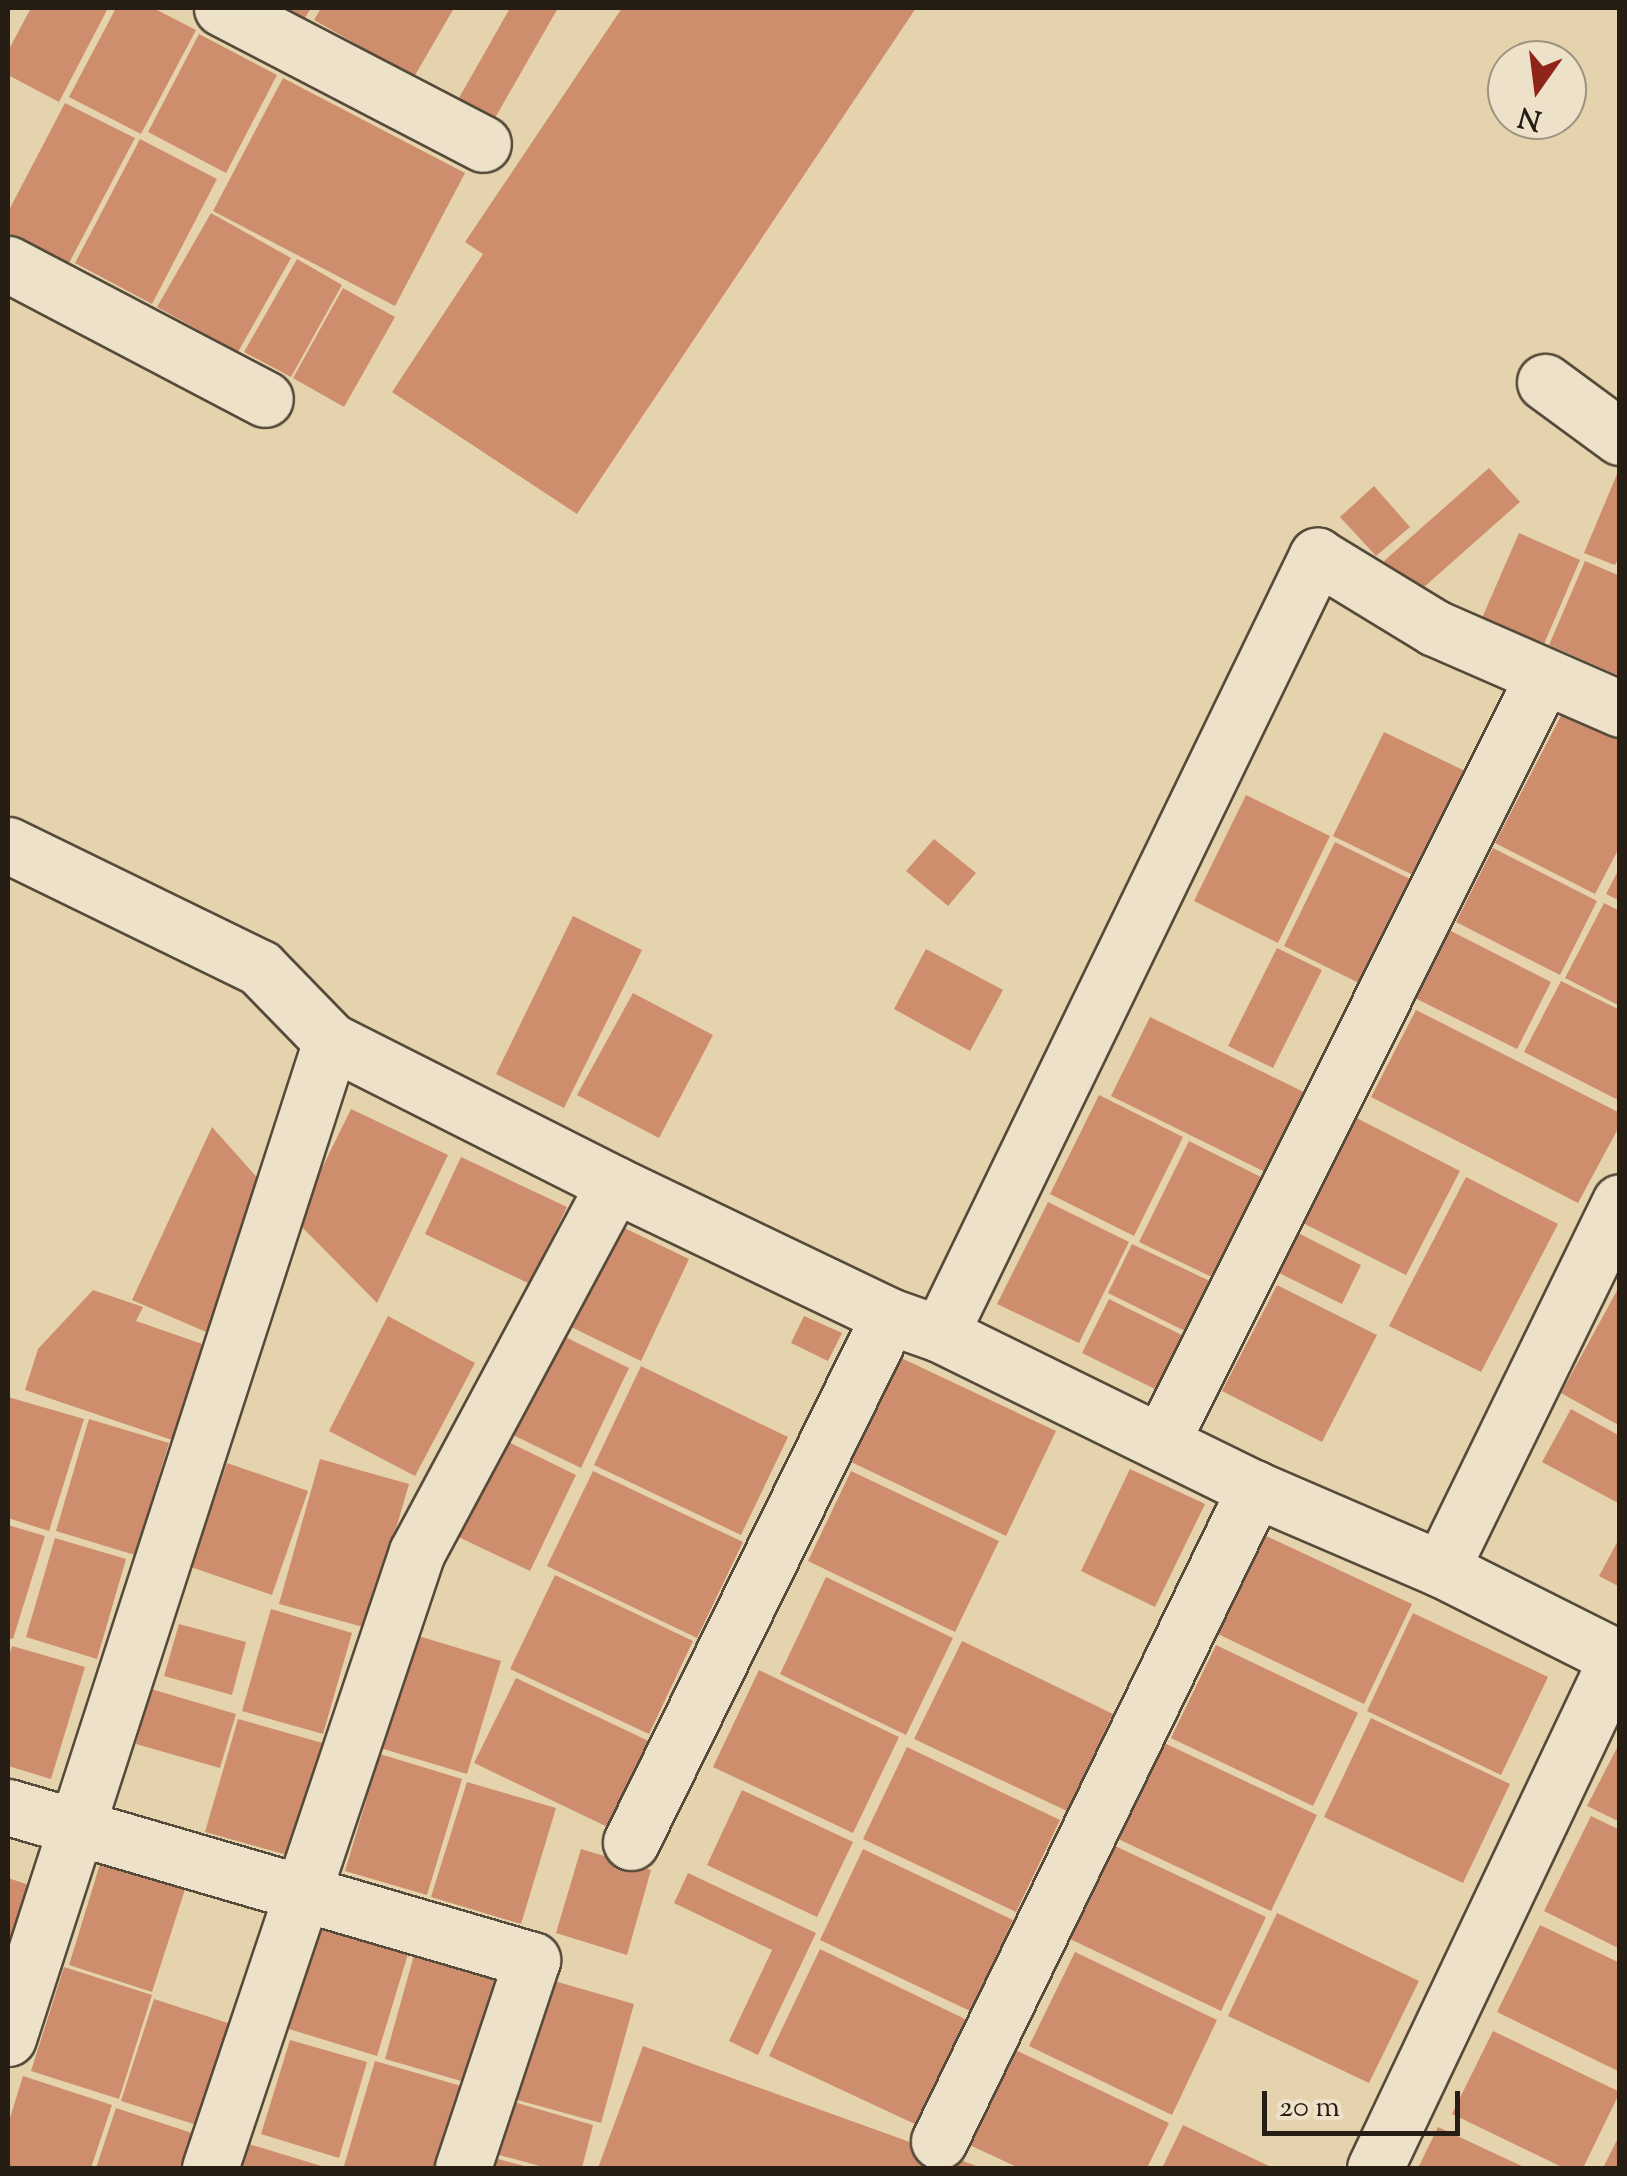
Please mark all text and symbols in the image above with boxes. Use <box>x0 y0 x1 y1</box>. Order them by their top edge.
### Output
north arrow <box>1487 40 1587 140</box>
text: N <box>1515 95 1546 139</box>
scale bar <box>1267 2071 1464 2133</box>
text: 20 m <box>1279 2087 1340 2130</box>

